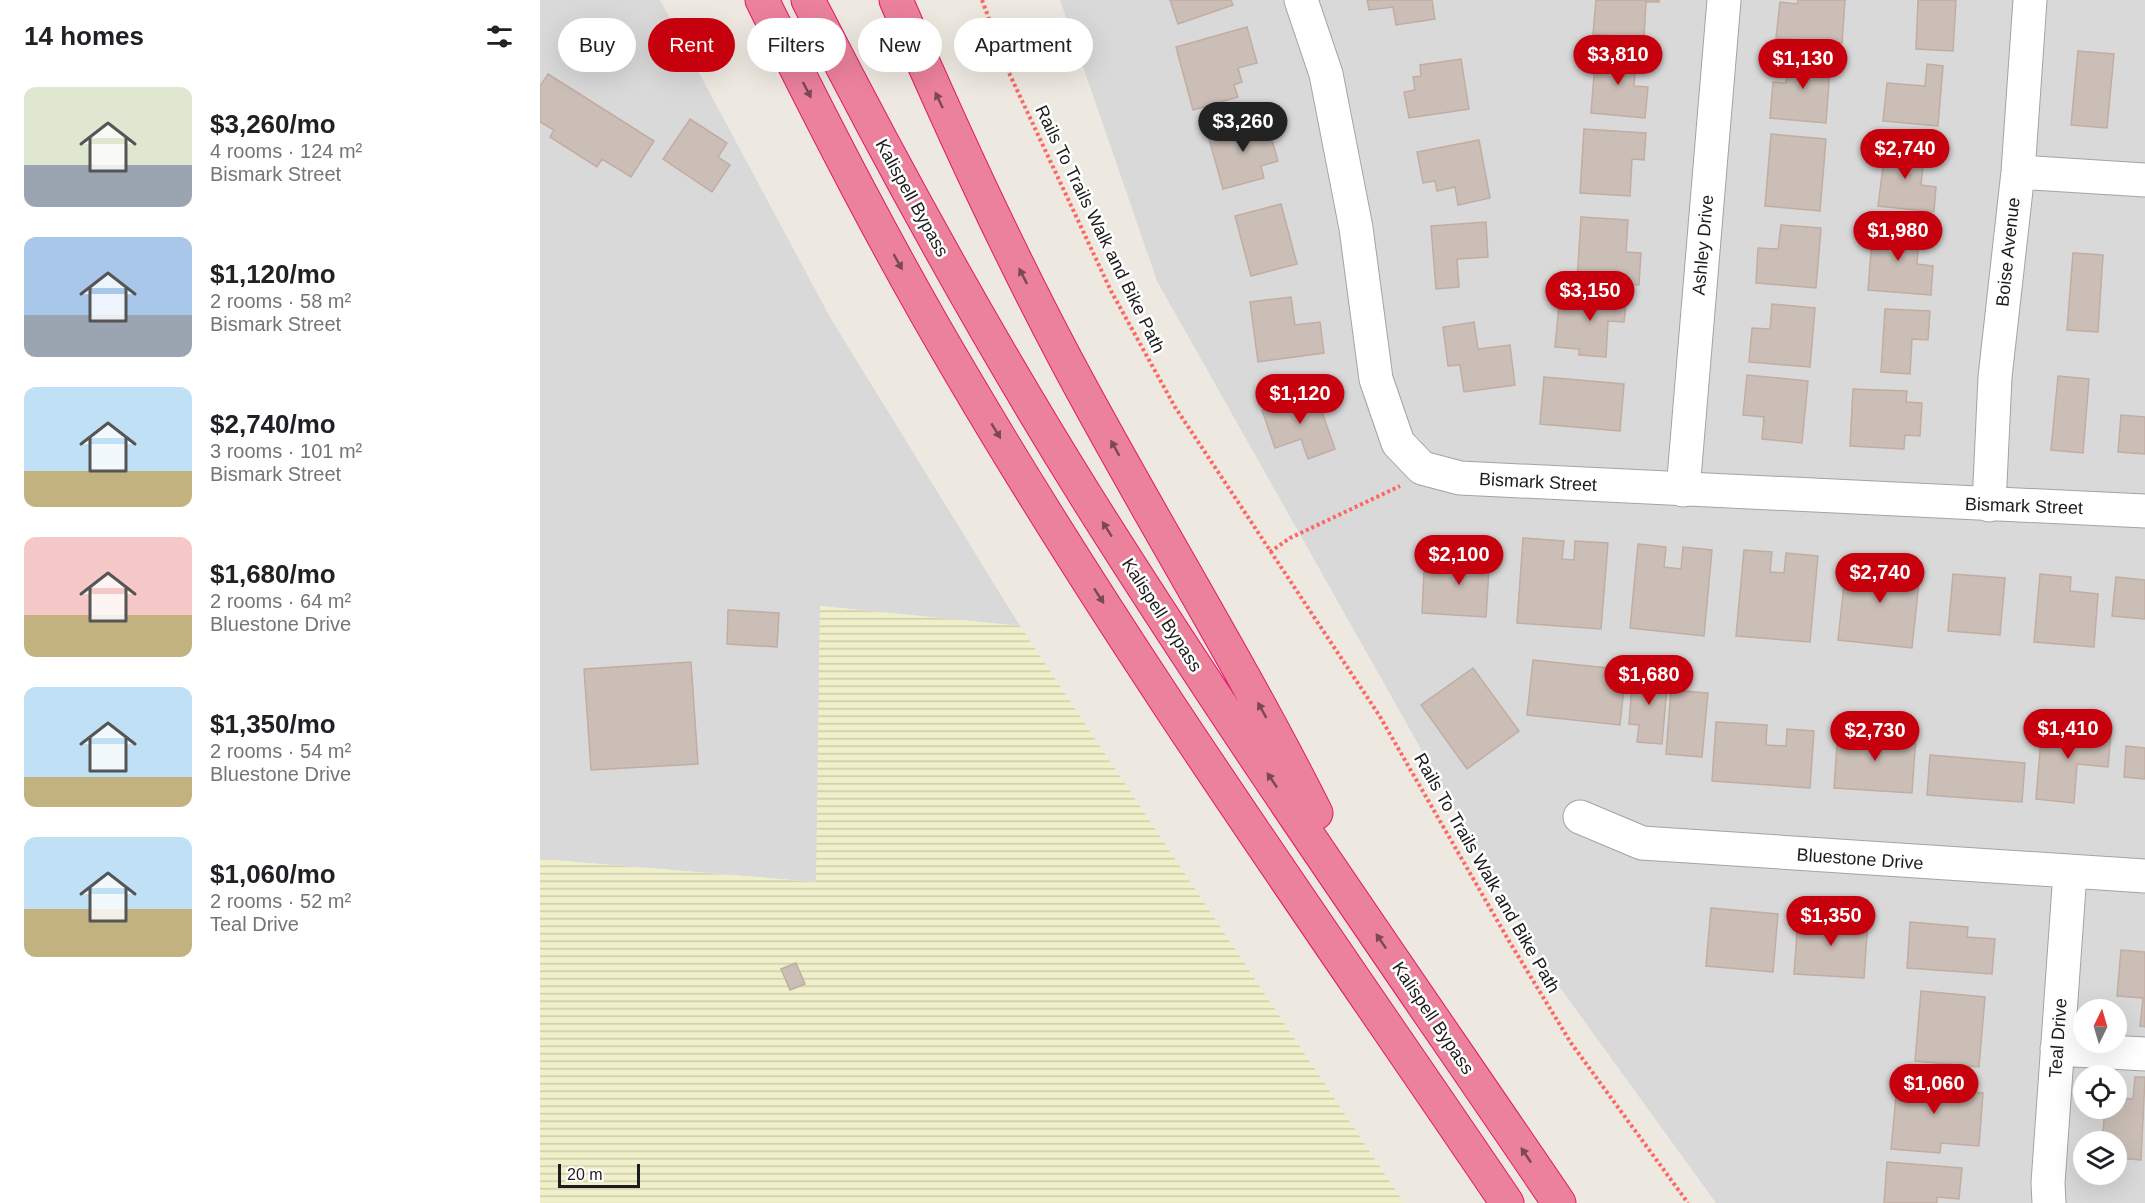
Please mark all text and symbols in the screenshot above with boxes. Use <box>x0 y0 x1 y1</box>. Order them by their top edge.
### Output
chip: Buy <box>558 18 636 72</box>
chip: Rent <box>648 18 735 72</box>
chip: Filters <box>747 18 846 72</box>
chip: New <box>858 18 942 72</box>
chip: Apartment <box>954 18 1093 72</box>
icon: filters <box>483 20 516 53</box>
text: 14 homes <box>24 21 144 51</box>
pin: $3,810 <box>1569 35 1667 86</box>
pin: $1,130 <box>1754 39 1852 90</box>
text: $3,810 <box>1587 43 1649 65</box>
text: $1,130 <box>1772 47 1834 69</box>
one-way arrow <box>802 81 811 98</box>
one-way arrow <box>935 91 944 108</box>
street label: Rails To Trails Walk and Bike Path <box>1031 102 1169 356</box>
pin: $3,260 <box>1194 102 1292 153</box>
text: $3,260/mo <box>210 109 336 139</box>
text: $3,260 <box>1212 110 1274 132</box>
icon: home <box>72 111 144 183</box>
pin: $2,740 <box>1856 129 1954 180</box>
street label: Kalispell Bypass <box>871 136 953 260</box>
text: $2,740 <box>1874 137 1936 159</box>
text: 4 rooms · 124 m² <box>210 140 362 162</box>
text: Bismark Street <box>210 163 341 185</box>
street label: Ashley Drive <box>1689 194 1717 296</box>
street label: Boise Avenue <box>1992 196 2024 308</box>
pin: $1,980 <box>1849 211 1947 262</box>
text: $1,980 <box>1867 219 1929 241</box>
one-way arrow <box>893 254 903 271</box>
text: $1,120/mo <box>210 259 336 289</box>
icon: home <box>72 261 144 333</box>
one-way arrow <box>1018 267 1028 284</box>
pin: $3,150 <box>1541 271 1639 322</box>
text: $3,150 <box>1559 279 1621 301</box>
text: 2 rooms · 58 m² <box>210 290 351 312</box>
text: Bismark Street <box>210 313 341 335</box>
pin: $1,120 <box>1251 374 1349 425</box>
text: $1,120 <box>1269 382 1331 404</box>
text: $2,740/mo <box>210 409 336 439</box>
icon: home <box>72 411 144 483</box>
one-way arrow <box>990 423 1001 439</box>
text: 3 rooms · 101 m² <box>210 440 362 462</box>
one-way arrow <box>1109 440 1120 456</box>
text: Bismark Street <box>210 463 341 485</box>
street label: Bismark Street <box>1479 469 1597 495</box>
street label: Bismark Street <box>1965 494 2083 518</box>
one-way arrow <box>1101 521 1112 537</box>
pin: $2,100 <box>1410 535 1508 586</box>
text: $2,100 <box>1428 543 1490 565</box>
pin: $2,740 <box>1831 553 1929 604</box>
street label: Kalispell Bypass <box>1118 555 1206 675</box>
text: $1,680/mo <box>210 559 336 589</box>
icon: home <box>72 561 144 633</box>
text: $2,740 <box>1849 561 1911 583</box>
one-way arrow <box>1093 588 1104 605</box>
text: 2 rooms · 64 m² <box>210 590 351 612</box>
text: Bluestone Drive <box>210 613 351 635</box>
pin: $1,680 <box>1600 655 1698 706</box>
text: $1,680 <box>1618 663 1680 685</box>
one-way arrow <box>1257 701 1267 718</box>
text: $1,350/mo <box>210 709 336 739</box>
pin: $1,410 <box>2019 709 2117 760</box>
icon: home <box>72 711 144 783</box>
pin: $2,730 <box>1826 711 1924 762</box>
text: $1,410 <box>2037 717 2099 739</box>
text: $2,730 <box>1844 719 1906 741</box>
text: 2 rooms · 54 m² <box>210 740 351 762</box>
street label: Rails To Trails Walk and Bike Path <box>1410 750 1564 996</box>
text: Bluestone Drive <box>210 763 351 785</box>
one-way arrow <box>1266 772 1278 788</box>
street label: Bluestone Drive <box>1796 845 1924 873</box>
text: $1,060/mo <box>210 859 336 889</box>
icon: home <box>72 861 144 933</box>
text: 2 rooms · 52 m² <box>210 890 351 912</box>
pin: $1,350 <box>1782 896 1880 947</box>
text: $1,350 <box>1800 904 1862 926</box>
text: Teal Drive <box>210 913 299 935</box>
one-way arrow <box>1376 933 1387 949</box>
street label: Kalispell Bypass <box>1388 958 1478 1078</box>
street label: Teal Drive <box>2045 997 2071 1079</box>
north arrow <box>2073 999 2127 1053</box>
map controls <box>2073 999 2127 1185</box>
pin: $1,060 <box>1885 1064 1983 1115</box>
button: locate <box>2073 1065 2127 1119</box>
text: $1,060 <box>1903 1072 1965 1094</box>
button: layers <box>2073 1131 2127 1185</box>
one-way arrow <box>1520 1147 1532 1163</box>
scale bar <box>558 1161 640 1188</box>
text: 20 m <box>567 1166 603 1183</box>

